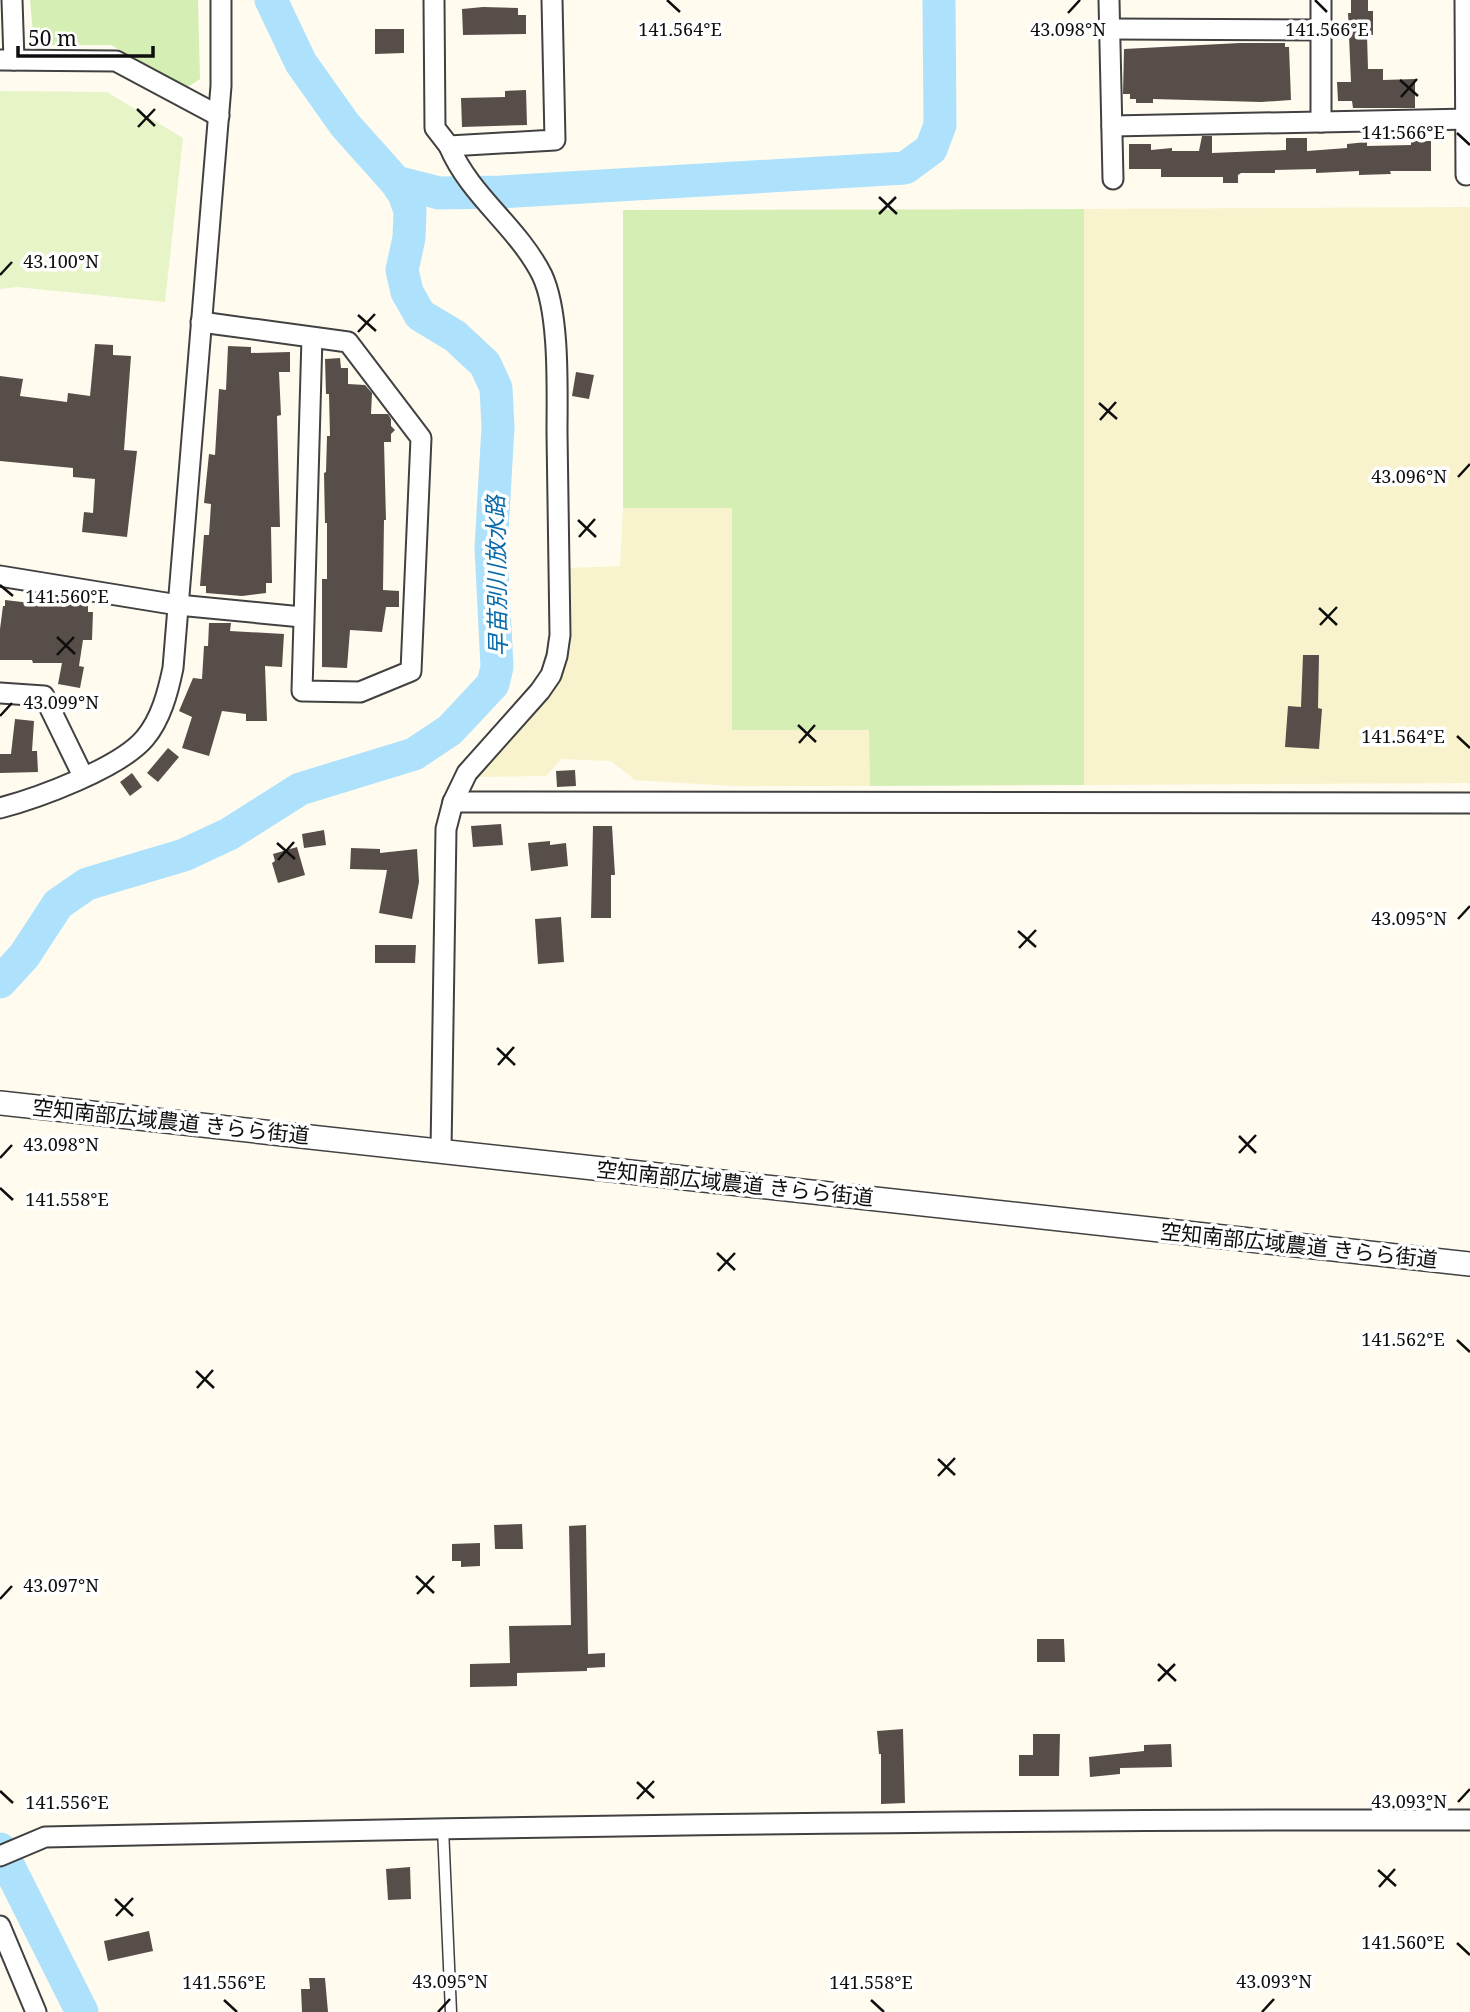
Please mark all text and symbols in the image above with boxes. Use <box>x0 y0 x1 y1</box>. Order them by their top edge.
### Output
scale bar <box>18 14 152 58</box>
text: 141.564°E <box>638 17 722 41</box>
text: 43.098°N <box>1030 17 1106 41</box>
text: 141.566°E <box>1285 17 1369 41</box>
text: 50 m <box>28 24 77 52</box>
text: 141.566°E <box>1361 120 1445 144</box>
text: 43.100°N <box>23 249 99 273</box>
text: 43.096°N <box>1371 464 1447 488</box>
water label: 早苗別川放水路 <box>479 493 513 657</box>
text: 141.560°E <box>25 584 109 608</box>
text: 43.099°N <box>23 690 99 714</box>
text: 141.564°E <box>1361 724 1445 748</box>
text: 43.095°N <box>1371 906 1447 930</box>
street label: 空知南部広域農道 きらら街道 <box>31 1093 311 1149</box>
text: 43.098°N <box>23 1132 99 1156</box>
street label: 空知南部広域農道 きらら街道 <box>595 1155 875 1211</box>
text: 141.558°E <box>25 1187 109 1211</box>
street label: 空知南部広域農道 きらら街道 <box>1159 1217 1439 1273</box>
text: 141.562°E <box>1361 1327 1445 1351</box>
text: 43.097°N <box>23 1573 99 1597</box>
text: 43.093°N <box>1371 1789 1447 1813</box>
text: 141.556°E <box>25 1790 109 1814</box>
text: 141.560°E <box>1361 1930 1445 1954</box>
text: 43.095°N <box>412 1969 488 1993</box>
text: 43.093°N <box>1236 1969 1312 1993</box>
text: 141.556°E <box>182 1970 266 1994</box>
text: 141.558°E <box>829 1970 913 1994</box>

